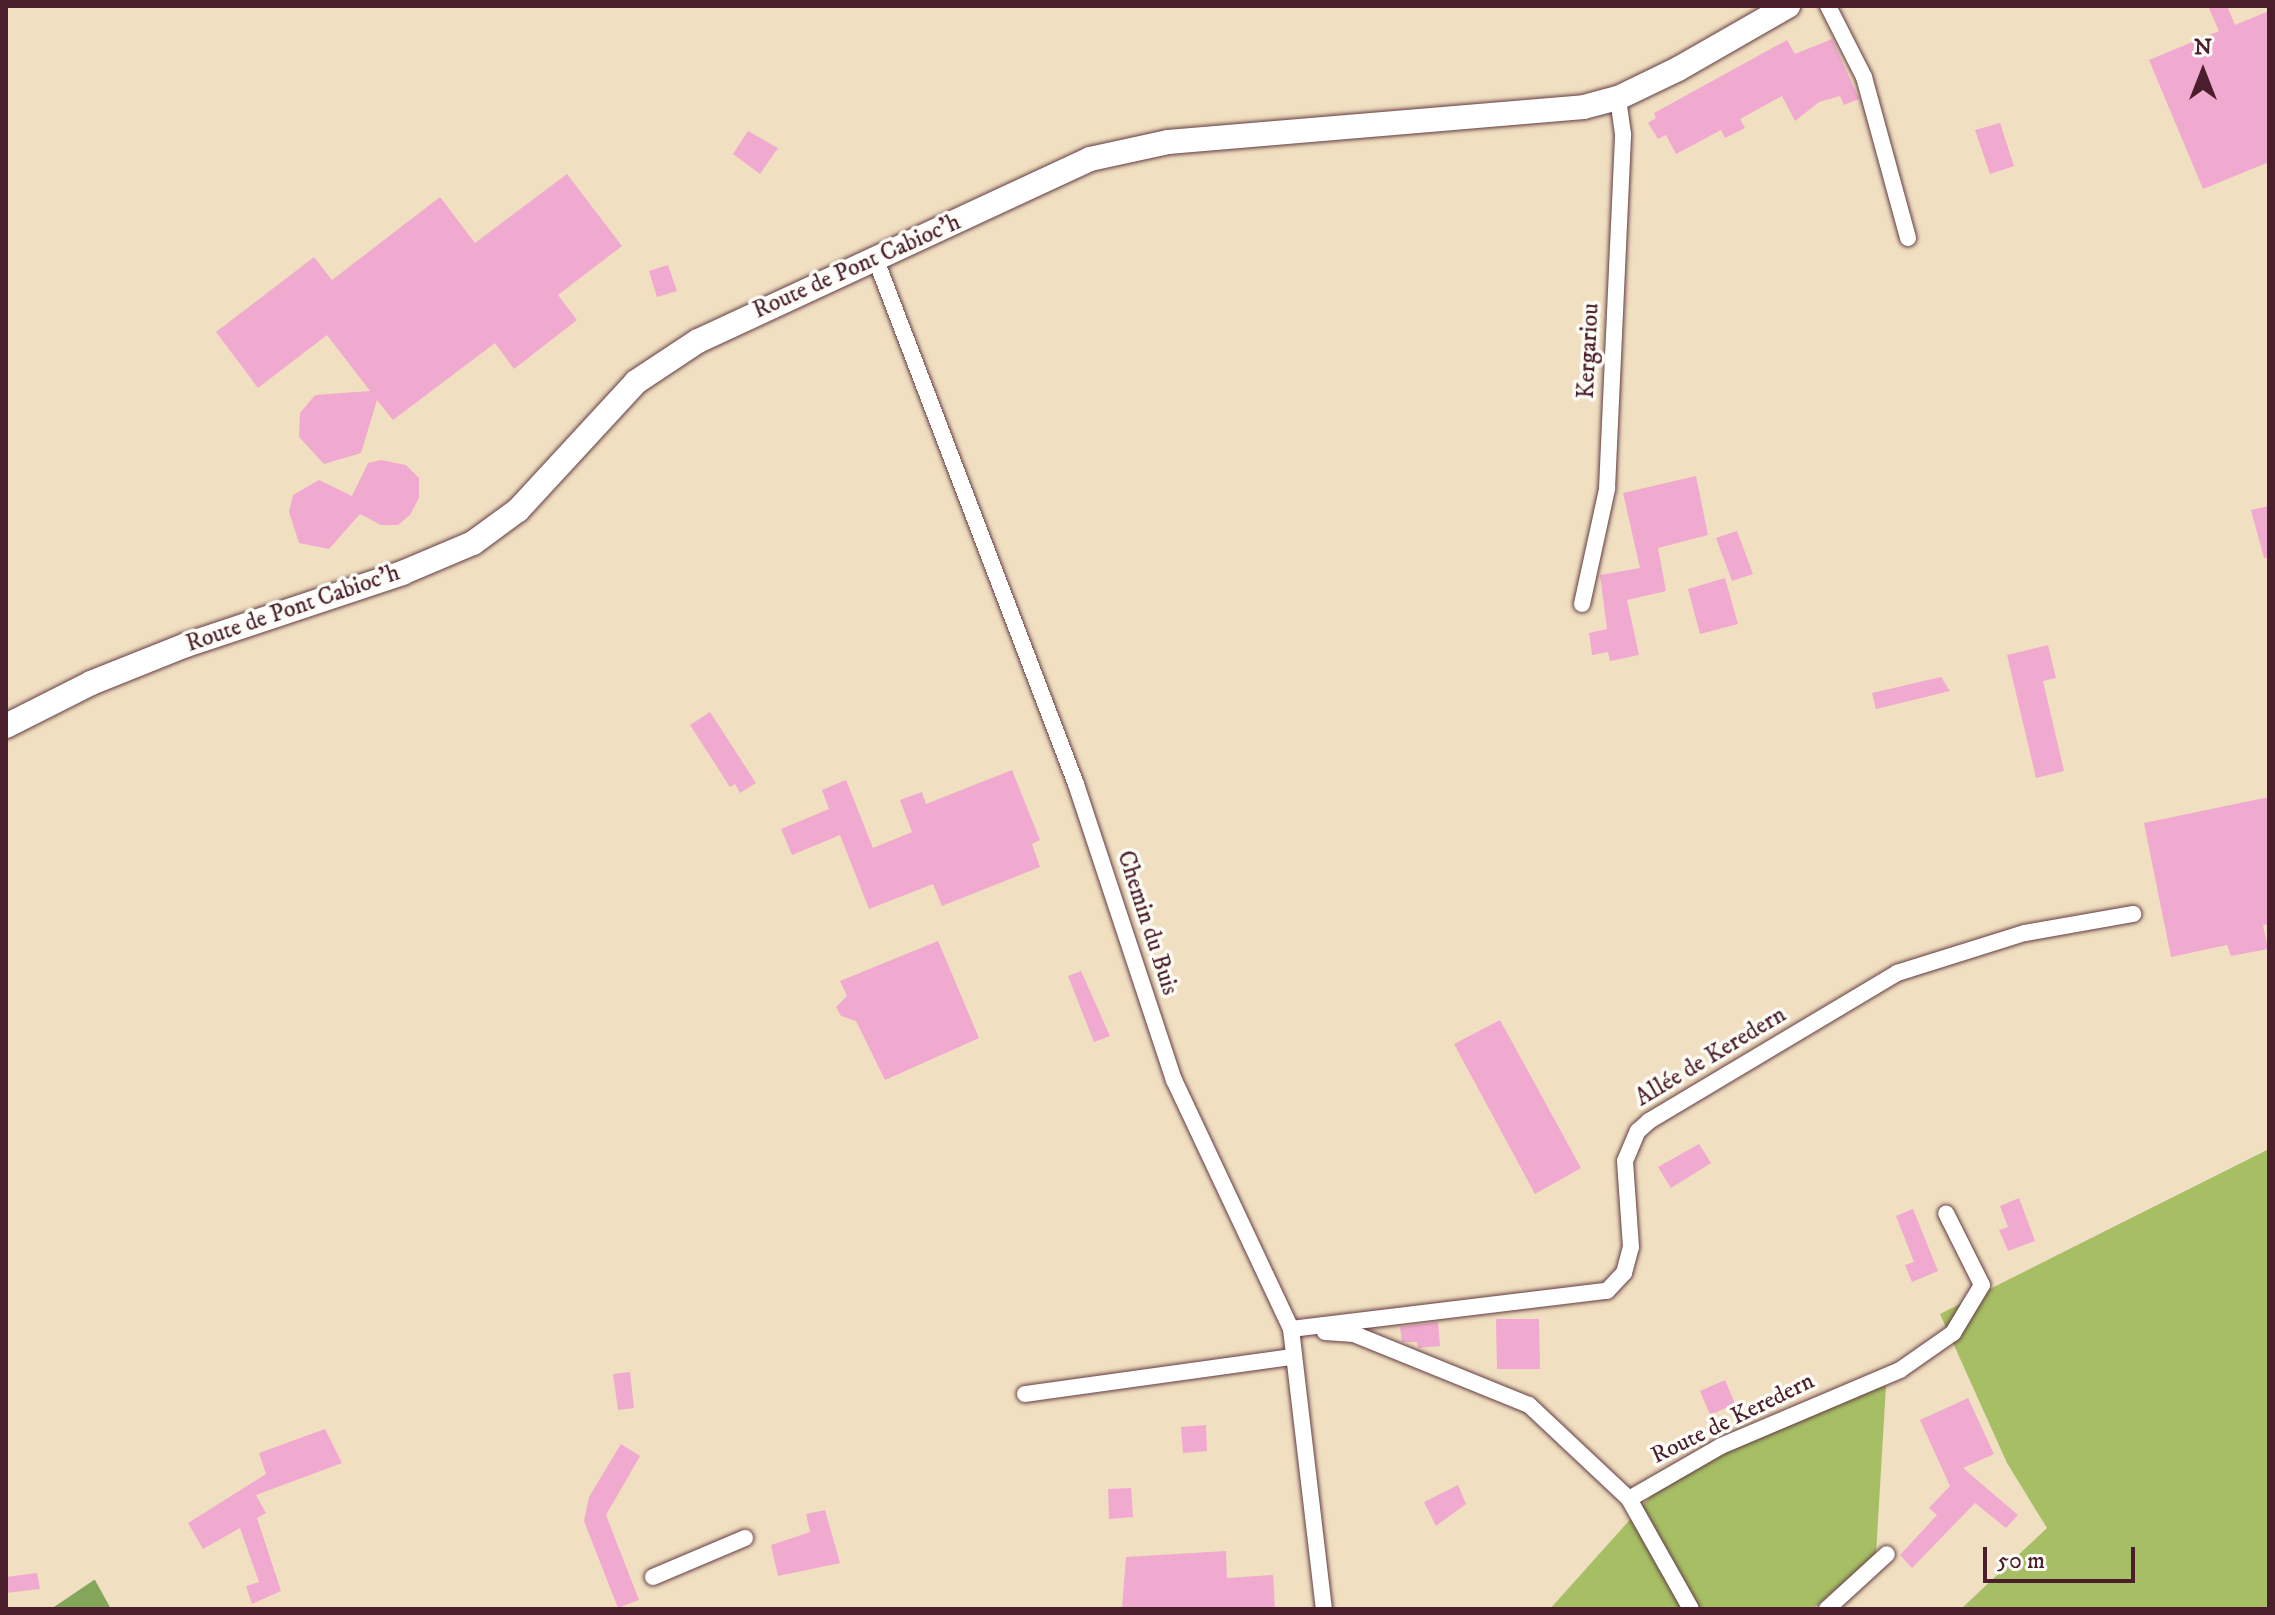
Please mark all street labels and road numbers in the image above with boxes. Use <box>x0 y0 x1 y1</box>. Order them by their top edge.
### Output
street label: Route de Pont Cabioc'h <box>749 208 965 326</box>
street label: Kergariou <box>1572 302 1606 400</box>
street label: Route de Pont Cabioc'h <box>182 559 404 659</box>
street label: Chemin du Buis <box>1110 847 1184 999</box>
street label: Allée de Keredern <box>1631 1001 1791 1113</box>
street label: Route de Keredern <box>1647 1367 1819 1471</box>

